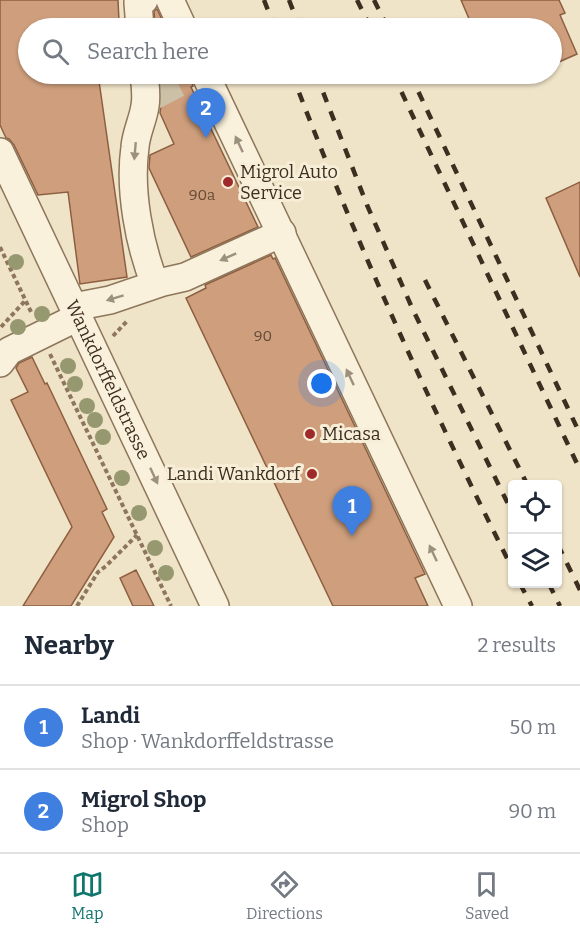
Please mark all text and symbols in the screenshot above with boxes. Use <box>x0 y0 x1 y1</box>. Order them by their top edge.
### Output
search box <box>18 18 562 84</box>
icon: search <box>39 35 72 68</box>
text: Search here <box>87 38 209 65</box>
pin: 2 <box>186 88 226 138</box>
one-way arrow <box>235 135 244 152</box>
one-way arrow <box>130 142 140 161</box>
place label: Migrol Auto Service <box>240 161 338 204</box>
marker: Migrol Auto Service <box>221 175 235 189</box>
house number: 90a <box>189 186 215 204</box>
one-way arrow <box>220 253 237 262</box>
one-way arrow <box>106 294 124 303</box>
street label: Wankdorffeldstrasse <box>61 297 155 463</box>
house number: 90 <box>254 327 272 345</box>
one-way arrow <box>345 368 354 385</box>
your location <box>307 369 336 398</box>
place label: Micasa <box>322 423 381 445</box>
marker: Micasa <box>303 427 317 441</box>
place label: Landi Wankdorf <box>167 463 302 485</box>
marker: Landi Wankdorf <box>305 467 319 481</box>
one-way arrow <box>149 468 158 485</box>
map controls <box>508 480 562 588</box>
button: locate <box>508 480 562 534</box>
pin: 1 <box>332 486 372 536</box>
button: layers <box>508 534 562 588</box>
one-way arrow <box>429 545 438 562</box>
text: Nearby <box>24 630 114 661</box>
text: 2 results <box>477 633 556 657</box>
text: Landi <box>81 702 140 729</box>
text: 1 <box>39 715 48 739</box>
text: 50 m <box>509 715 556 739</box>
text: Shop · Wankdorffeldstrasse <box>81 729 334 753</box>
text: Migrol Shop <box>81 786 206 813</box>
text: 2 <box>38 799 49 823</box>
text: 90 m <box>508 799 556 823</box>
text: Shop <box>81 813 129 837</box>
tab: Map <box>71 868 104 923</box>
tab: Directions <box>246 868 323 923</box>
tab: Saved <box>465 868 509 923</box>

